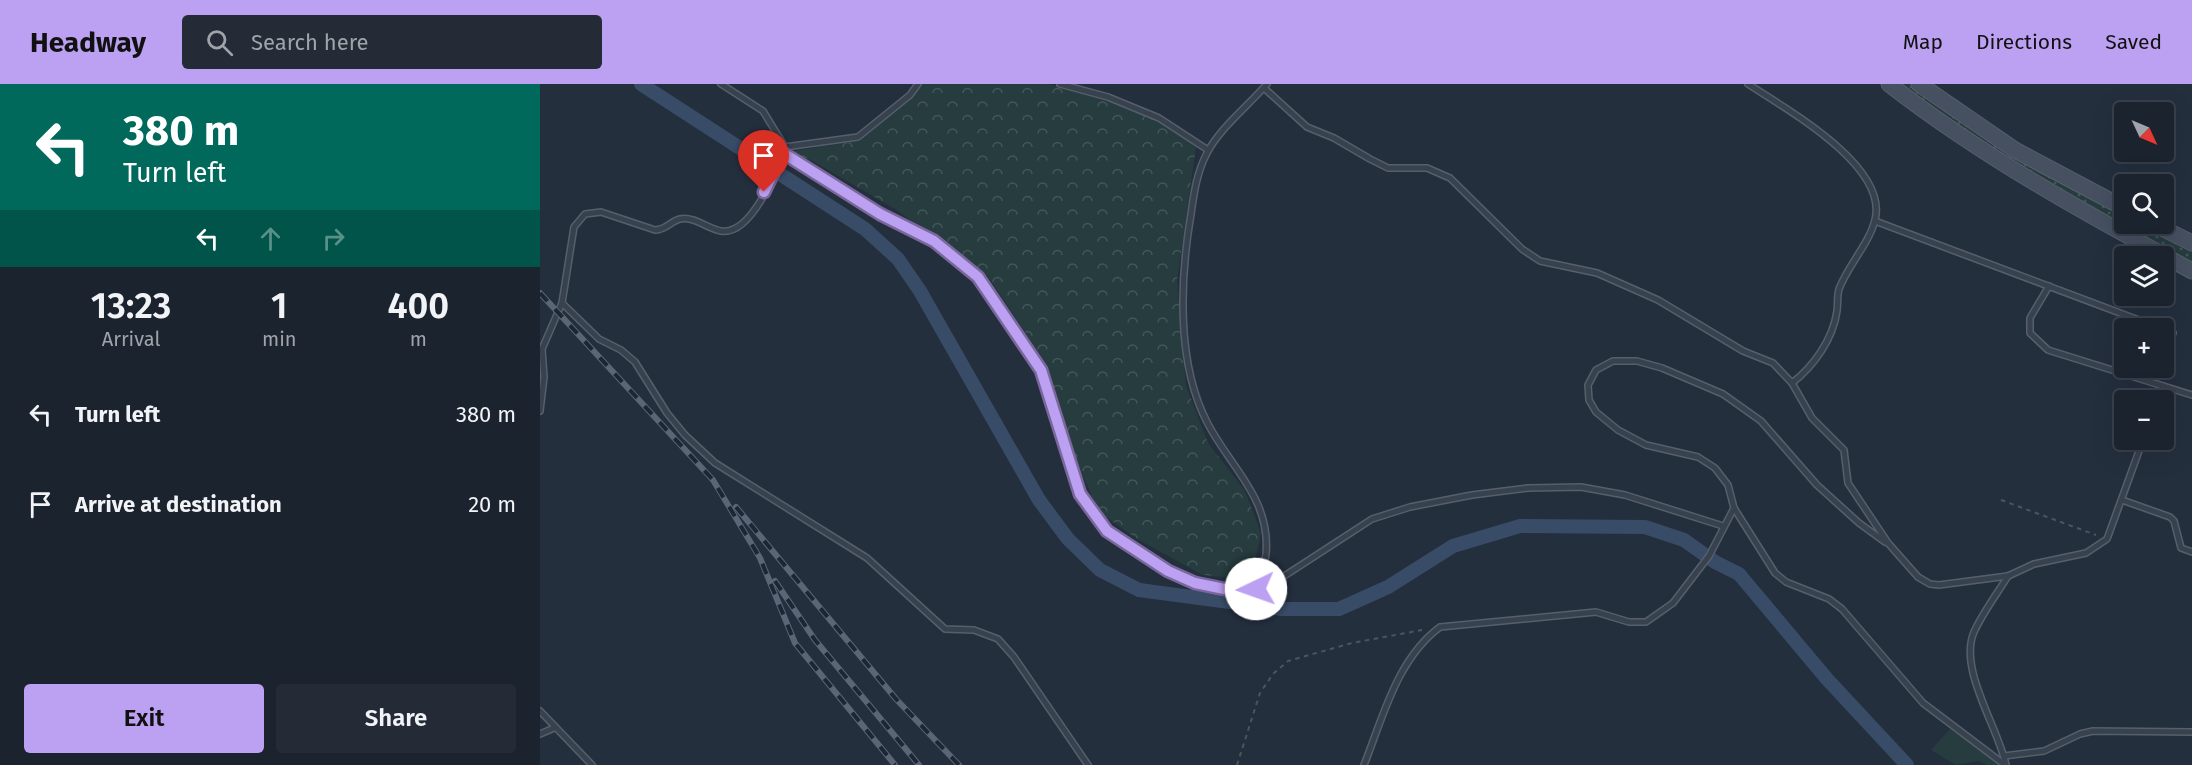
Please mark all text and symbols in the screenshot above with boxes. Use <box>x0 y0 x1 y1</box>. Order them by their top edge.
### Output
search box <box>182 15 602 69</box>
text: Headway <box>30 26 146 59</box>
icon: search <box>203 26 236 59</box>
text: Search here <box>251 29 369 56</box>
text: Map <box>1903 29 1943 55</box>
text: Directions <box>1976 29 2072 55</box>
text: Saved <box>2105 29 2162 55</box>
north arrow <box>2114 102 2174 162</box>
map controls <box>2114 102 2174 450</box>
text: 380 m <box>123 106 239 156</box>
icon: left <box>24 108 102 186</box>
pin <box>738 130 789 192</box>
icon: arrive <box>747 139 780 172</box>
text: Turn left <box>123 157 226 189</box>
button: search <box>2114 174 2174 234</box>
icon: left <box>191 222 224 255</box>
icon: ahead <box>254 222 287 255</box>
icon: right <box>317 222 350 255</box>
button: layers <box>2114 246 2174 306</box>
text: 13:23 <box>91 284 171 328</box>
text: 1 <box>271 284 288 328</box>
text: 400 <box>387 284 449 328</box>
button: + <box>2114 318 2174 378</box>
text: Arrival <box>102 327 160 351</box>
text: min <box>262 327 297 351</box>
text: m <box>410 327 427 351</box>
button: − <box>2114 390 2174 450</box>
icon: left <box>24 398 57 431</box>
text: Turn left <box>75 401 160 428</box>
text: 380 m <box>456 401 516 428</box>
icon: arrive <box>24 488 57 521</box>
text: Arrive at destination <box>75 491 282 518</box>
text: 20 m <box>468 491 516 518</box>
position arrow <box>1224 557 1288 621</box>
button: Exit <box>24 684 264 753</box>
button: Share <box>276 684 516 753</box>

